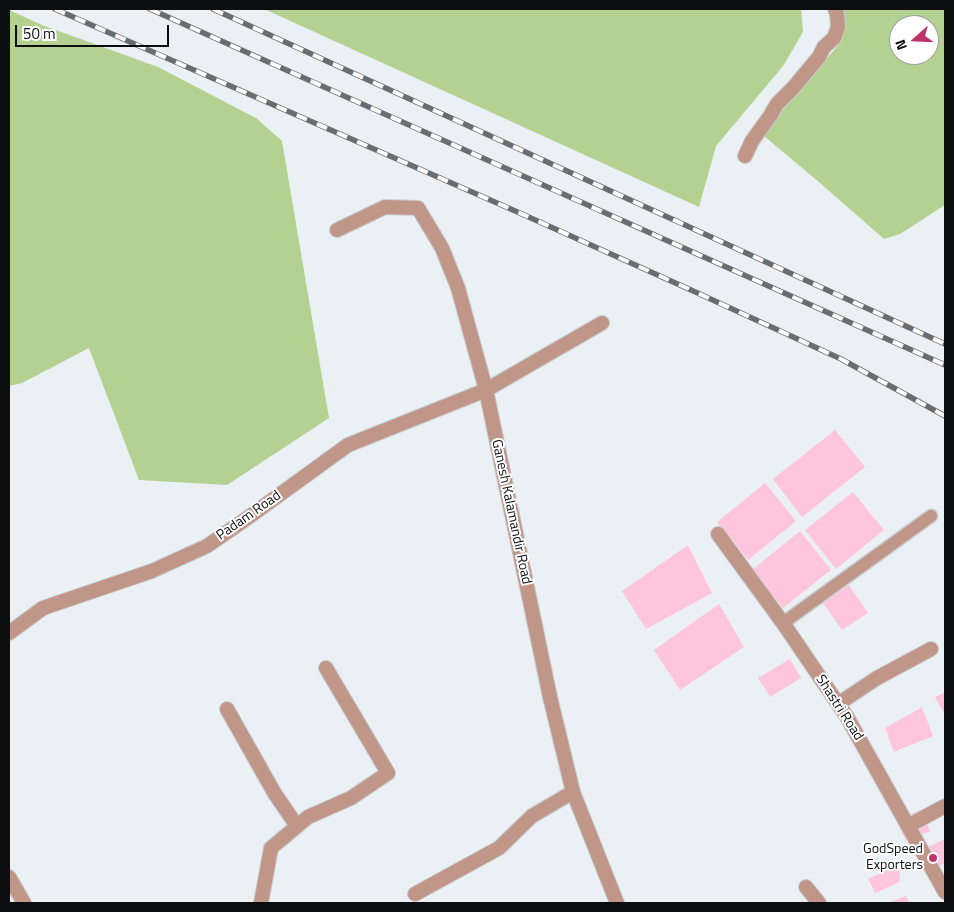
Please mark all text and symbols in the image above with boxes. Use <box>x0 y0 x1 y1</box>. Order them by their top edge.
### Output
scale bar <box>18 15 171 47</box>
north arrow <box>889 15 939 65</box>
text: 50 m <box>23 22 56 45</box>
text: N <box>889 37 912 53</box>
street label: Ganesh Kalamandir Road <box>487 438 535 586</box>
street label: Padam Road <box>214 488 284 544</box>
street label: Shastri Road <box>812 672 866 744</box>
place label: GodSpeed Exporters <box>863 842 923 874</box>
marker: GodSpeed Exporters <box>927 852 939 864</box>

